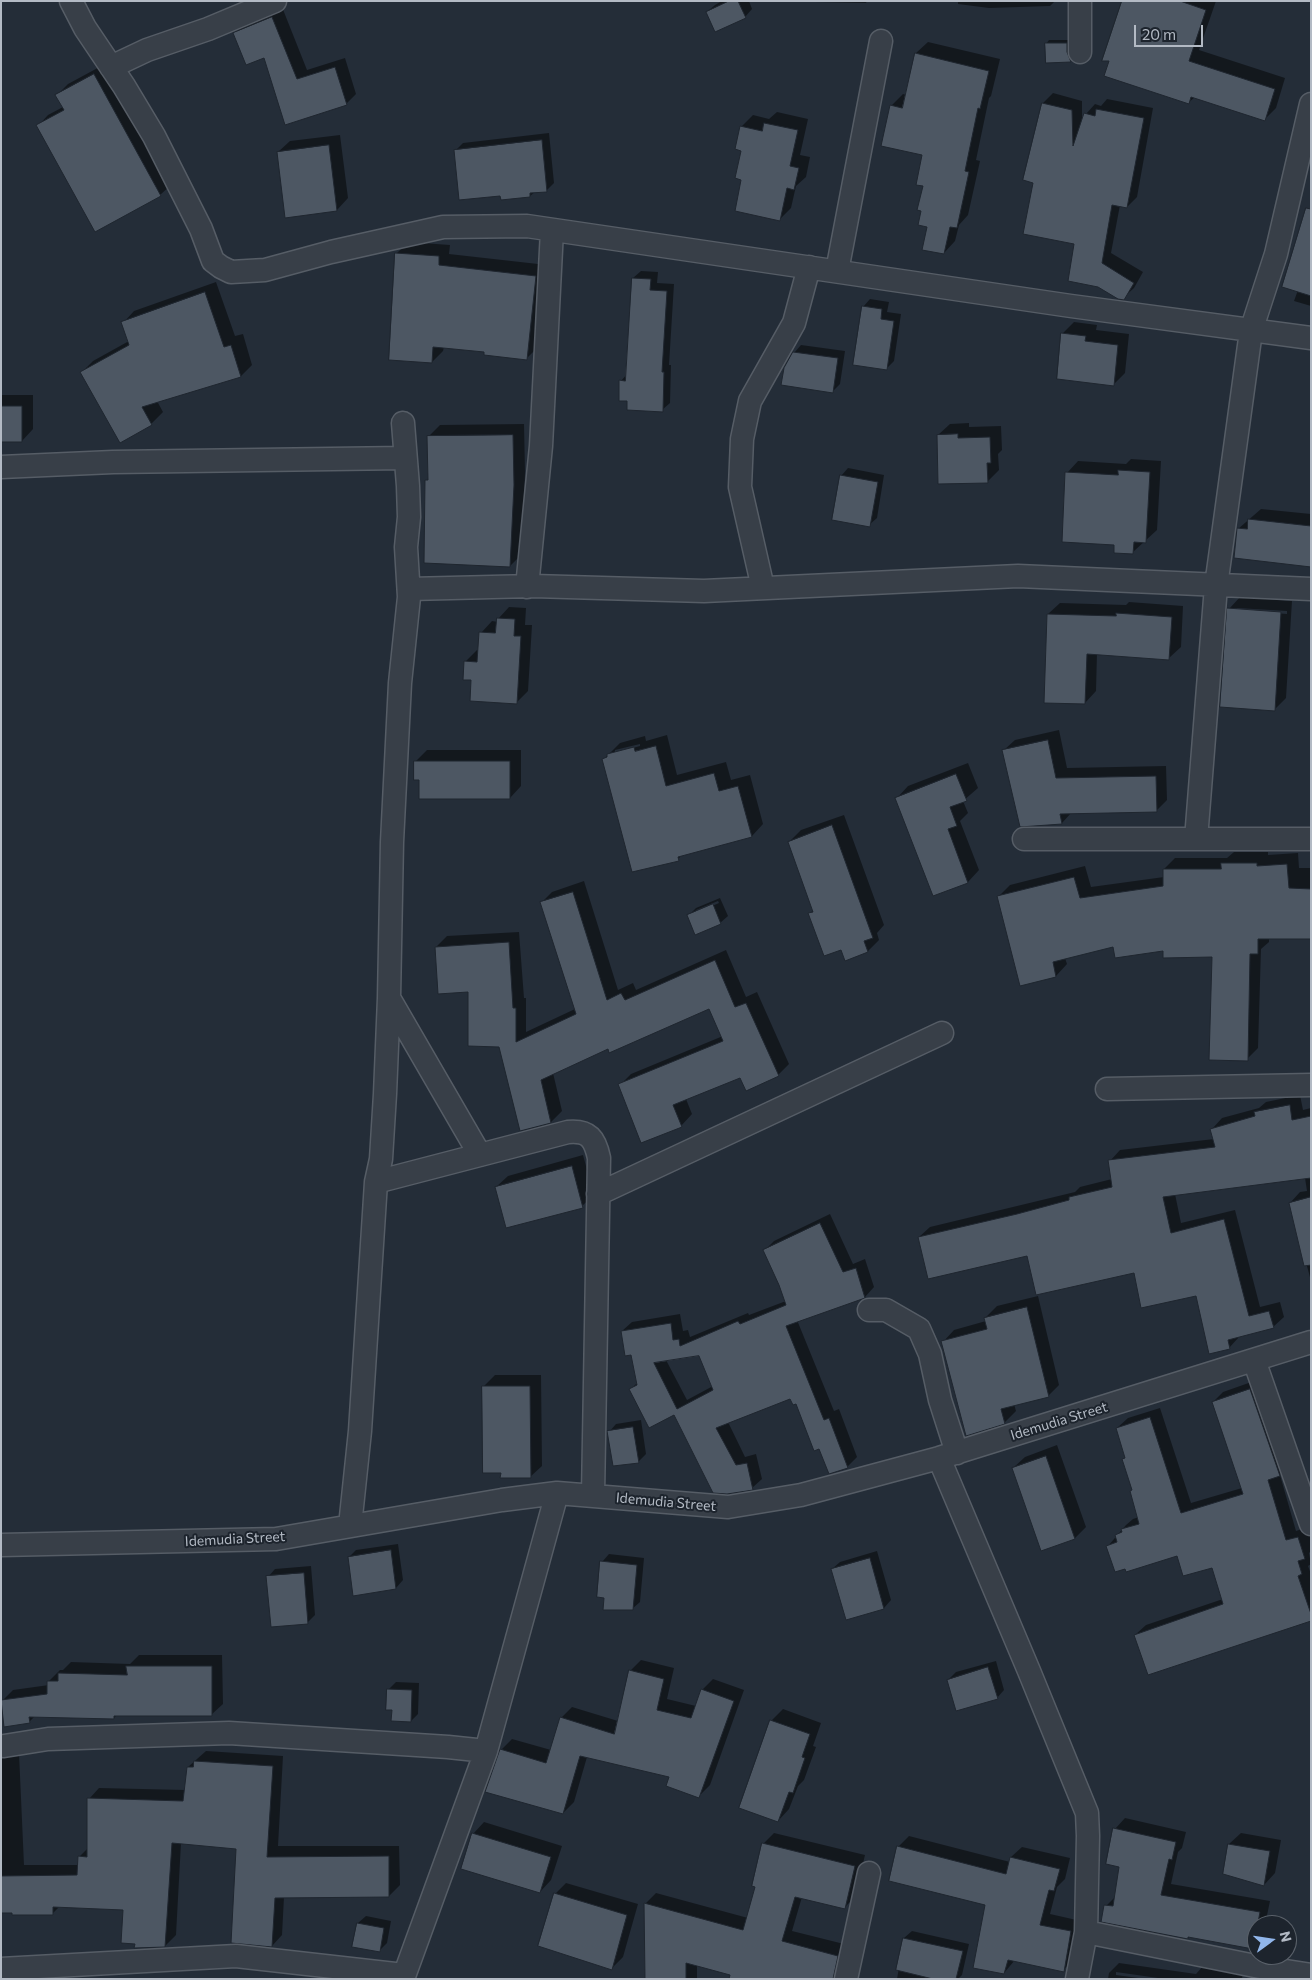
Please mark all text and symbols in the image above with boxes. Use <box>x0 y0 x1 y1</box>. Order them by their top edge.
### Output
scale bar <box>1137 15 1206 47</box>
text: 20 m <box>1142 25 1176 43</box>
street label: Idemudia Street <box>1008 1398 1110 1444</box>
street label: Idemudia Street <box>615 1489 717 1515</box>
street label: Idemudia Street <box>184 1528 286 1550</box>
north arrow <box>1247 1915 1297 1965</box>
text: N <box>1277 1929 1296 1944</box>

